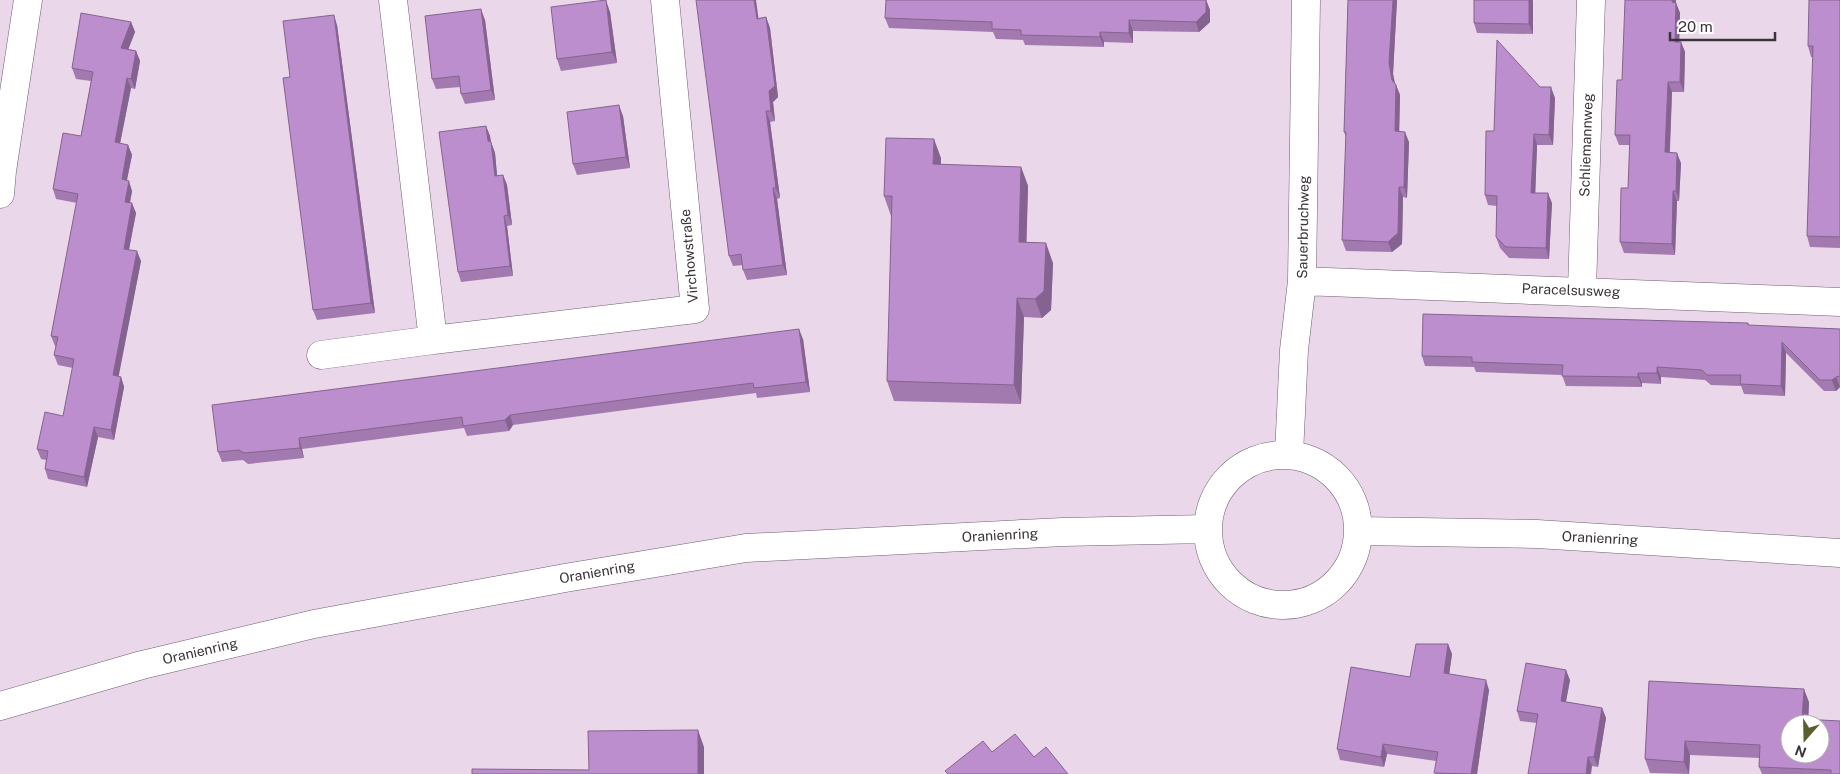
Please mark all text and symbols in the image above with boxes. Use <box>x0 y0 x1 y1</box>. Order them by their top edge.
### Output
scale bar <box>1670 10 1775 42</box>
text: 20 m <box>1678 18 1713 35</box>
street label: Schliemannweg <box>1576 93 1596 197</box>
street label: Sauerbruchweg <box>1294 175 1312 279</box>
street label: Virchowstraße <box>677 208 701 304</box>
street label: Paracelsusweg <box>1521 280 1621 300</box>
street label: Oranienring <box>961 525 1039 545</box>
street label: Oranienring <box>1561 528 1639 548</box>
street label: Oranienring <box>558 557 636 587</box>
street label: Oranienring <box>161 635 239 667</box>
north arrow <box>1780 714 1830 764</box>
text: N <box>1793 742 1808 761</box>

